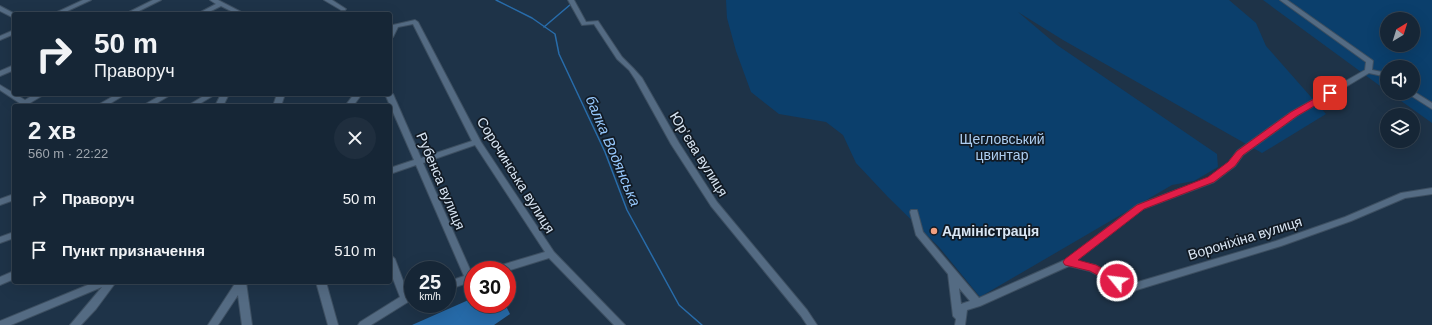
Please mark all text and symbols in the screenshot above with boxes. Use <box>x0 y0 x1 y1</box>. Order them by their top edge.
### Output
north arrow <box>1380 12 1420 52</box>
map controls <box>1380 12 1420 148</box>
icon: right <box>28 28 80 80</box>
text: 50 m <box>94 28 158 59</box>
button: sound <box>1380 60 1420 100</box>
text: Праворуч <box>94 61 175 81</box>
pin <box>1313 76 1347 110</box>
icon: arrive <box>1319 82 1341 104</box>
water label: балка Водянська <box>583 93 644 209</box>
button: layers <box>1380 108 1420 148</box>
street label: Юр’єва вулиця <box>667 109 731 199</box>
street label: Сорочинська вулиця <box>474 114 558 236</box>
text: 2 хв <box>28 117 76 144</box>
button: close <box>334 117 376 159</box>
street label: Рубенса вулиця <box>413 130 469 232</box>
park label: Щегловський цвинтар <box>959 131 1045 163</box>
text: 560 m · 22:22 <box>28 146 108 161</box>
icon: right <box>28 187 50 209</box>
text: Праворуч <box>62 190 135 207</box>
text: 50 m <box>343 190 376 207</box>
street label: Вороніхіна вулиця <box>1186 213 1304 263</box>
place label: Адміністрація <box>942 223 1039 239</box>
marker: Адміністрація <box>929 226 939 236</box>
icon: arrive <box>28 239 50 261</box>
text: Пункт призначення <box>62 242 205 259</box>
text: 510 m <box>334 242 376 259</box>
position arrow <box>1096 260 1138 302</box>
speed limit sign: 30 <box>464 261 516 313</box>
text: 25 <box>419 271 441 293</box>
text: km/h <box>419 291 441 302</box>

